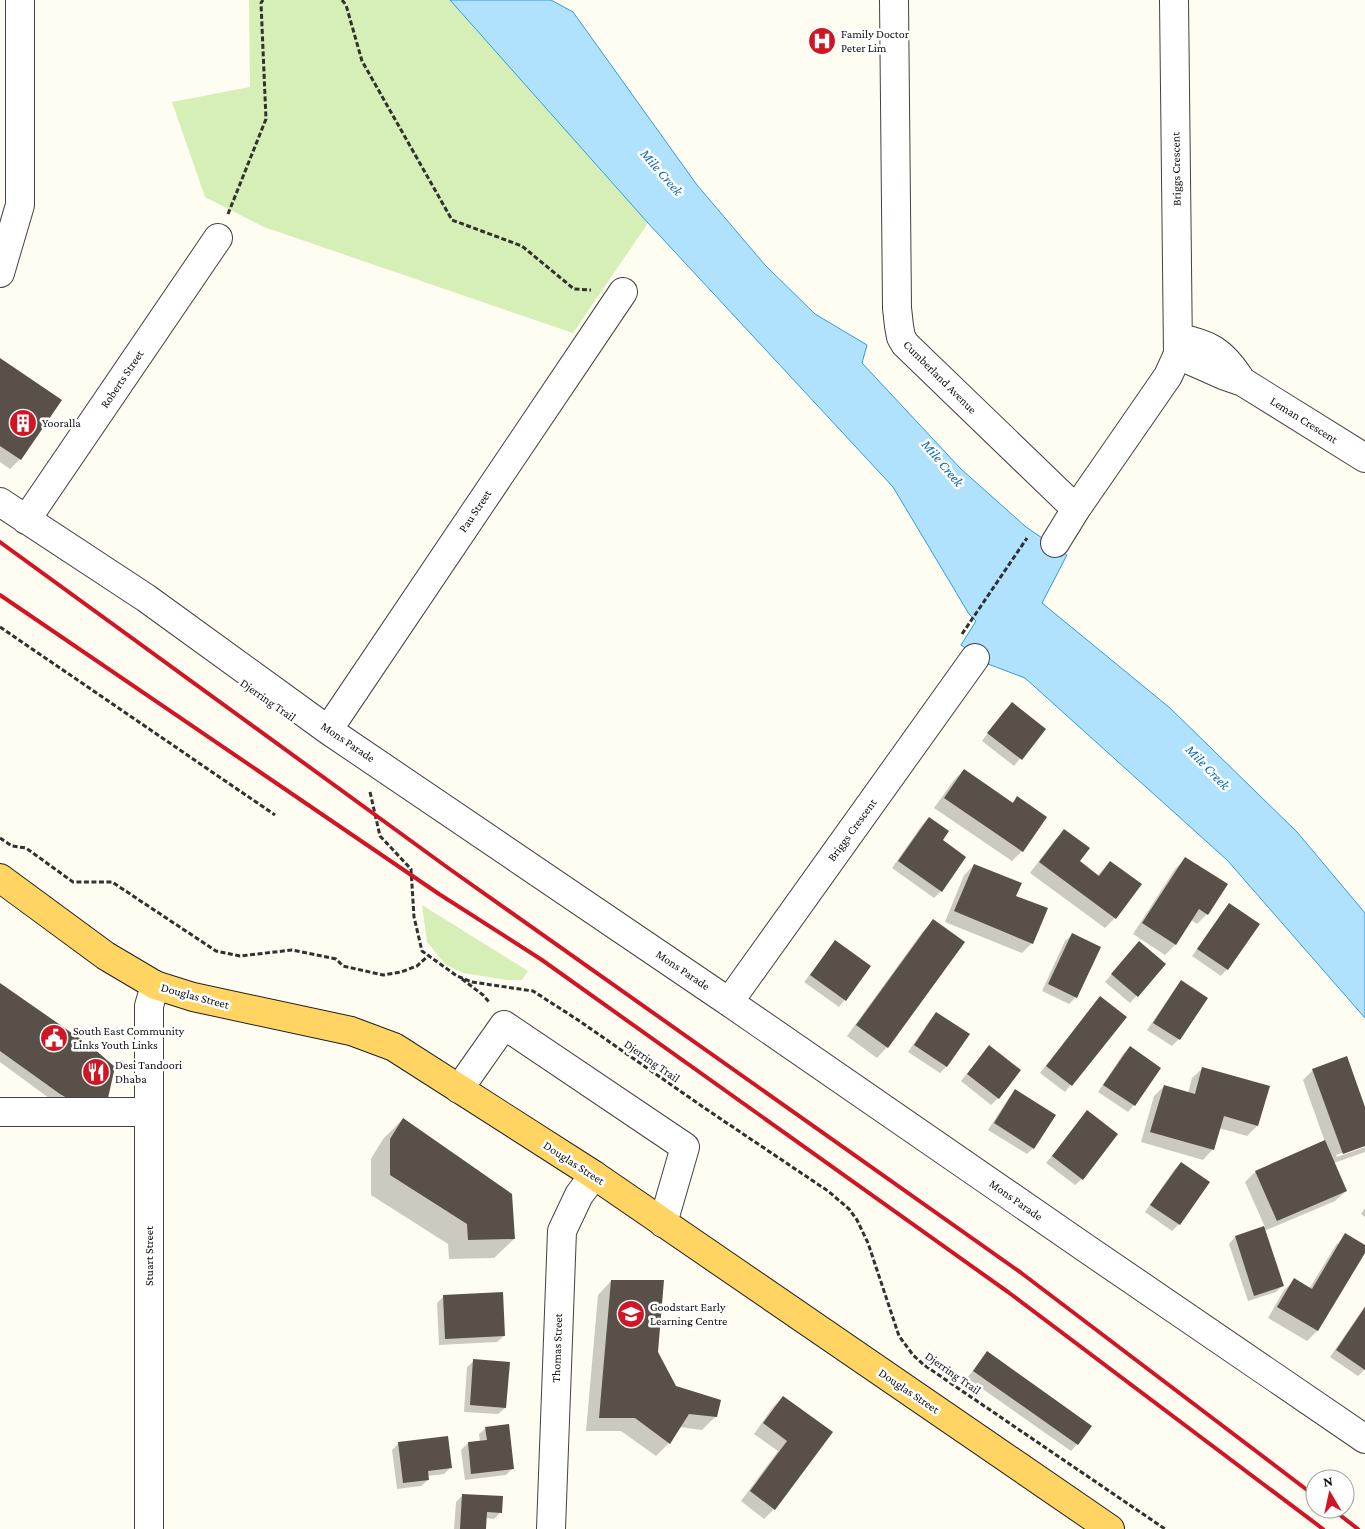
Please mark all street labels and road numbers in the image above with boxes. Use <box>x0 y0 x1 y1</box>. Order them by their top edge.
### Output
street label: Briggs Crescent <box>1168 131 1184 206</box>
street label: Cumberland Avenue <box>901 338 979 416</box>
street label: Roberts Street <box>97 346 147 411</box>
street label: Leman Crescent <box>1268 394 1341 447</box>
street label: Pau Street <box>456 486 495 535</box>
street label: Djerring Trail <box>237 676 299 724</box>
street label: Mons Parade <box>318 719 378 765</box>
street label: Briggs Crescent <box>825 795 880 864</box>
street label: Mons Parade <box>653 947 713 993</box>
street label: Douglas Street <box>159 980 232 1012</box>
street label: Djerring Trail <box>621 1037 683 1085</box>
street label: Douglas Street <box>541 1138 608 1188</box>
street label: Mons Parade <box>987 1177 1045 1223</box>
street label: Stuart Street <box>142 1225 156 1286</box>
street label: Thomas Street <box>549 1312 565 1383</box>
street label: Djerring Trail <box>922 1349 984 1397</box>
street label: Douglas Street <box>876 1366 943 1417</box>

